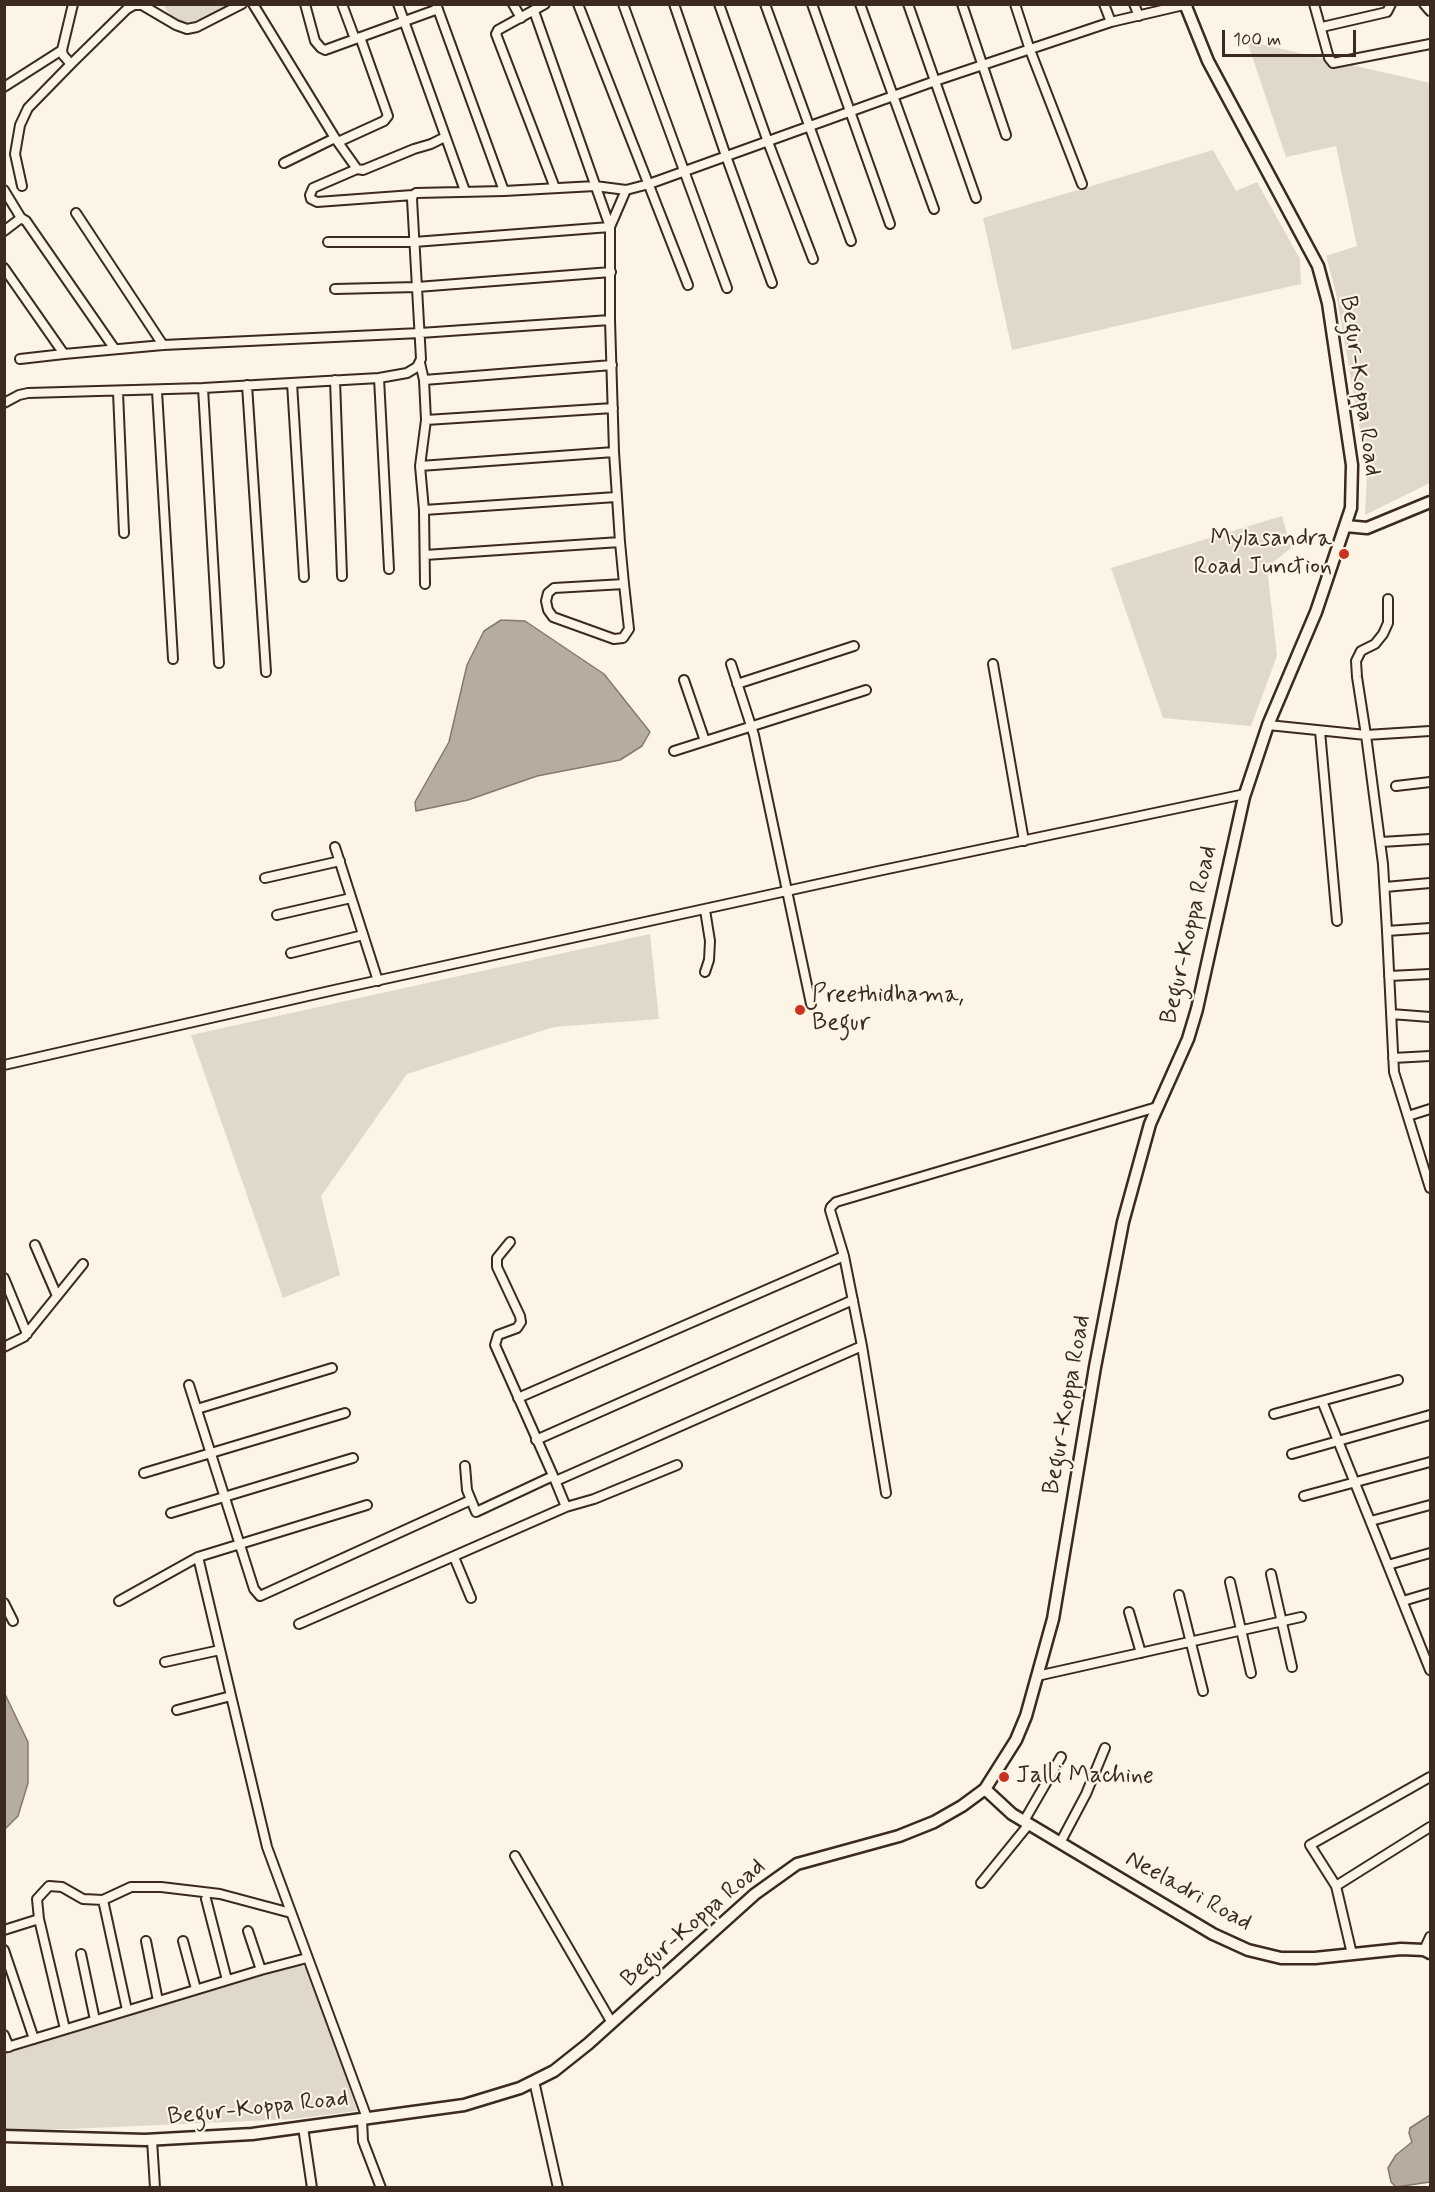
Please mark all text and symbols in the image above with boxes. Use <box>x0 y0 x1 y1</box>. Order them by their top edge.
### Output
scale bar <box>1225 18 1358 56</box>
text: 100 m <box>1233 28 1281 52</box>
street label: Begur-Koppa Road <box>1332 294 1386 478</box>
place label: Mylasandra Road Junction <box>1194 526 1332 582</box>
marker: Mylasandra Road Junction <box>1337 547 1351 561</box>
street label: Begur-Koppa Road <box>1156 843 1224 1027</box>
place label: Preethidhama, Begur <box>812 982 964 1038</box>
marker: Preethidhama, Begur <box>793 1003 807 1017</box>
street label: Begur-Koppa Road <box>1038 1313 1098 1497</box>
place label: Jalli Machine <box>1016 1763 1154 1791</box>
marker: Jalli Machine <box>997 1770 1011 1784</box>
street label: Neeladri Road <box>1120 1845 1256 1939</box>
street label: Begur-Koppa Road <box>616 1854 772 1994</box>
street label: Begur-Koppa Road <box>166 2085 350 2133</box>

